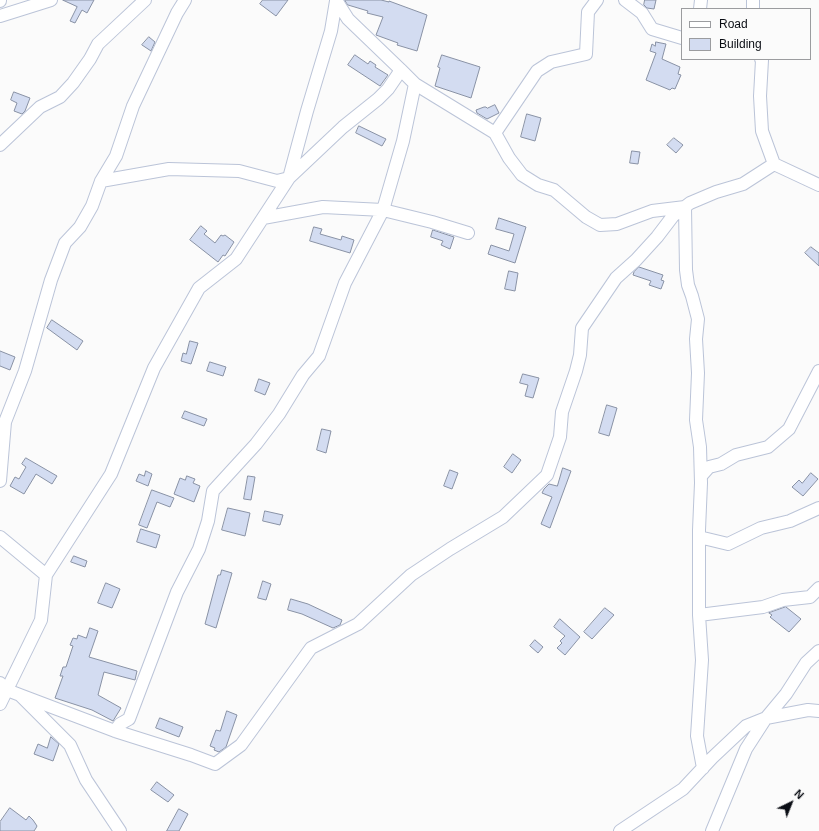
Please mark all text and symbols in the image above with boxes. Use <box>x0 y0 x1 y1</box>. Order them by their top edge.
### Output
legend <box>681 8 811 60</box>
text: Road <box>719 17 748 31</box>
text: Building <box>719 37 762 51</box>
north arrow <box>771 783 811 823</box>
text: N <box>792 787 806 801</box>

